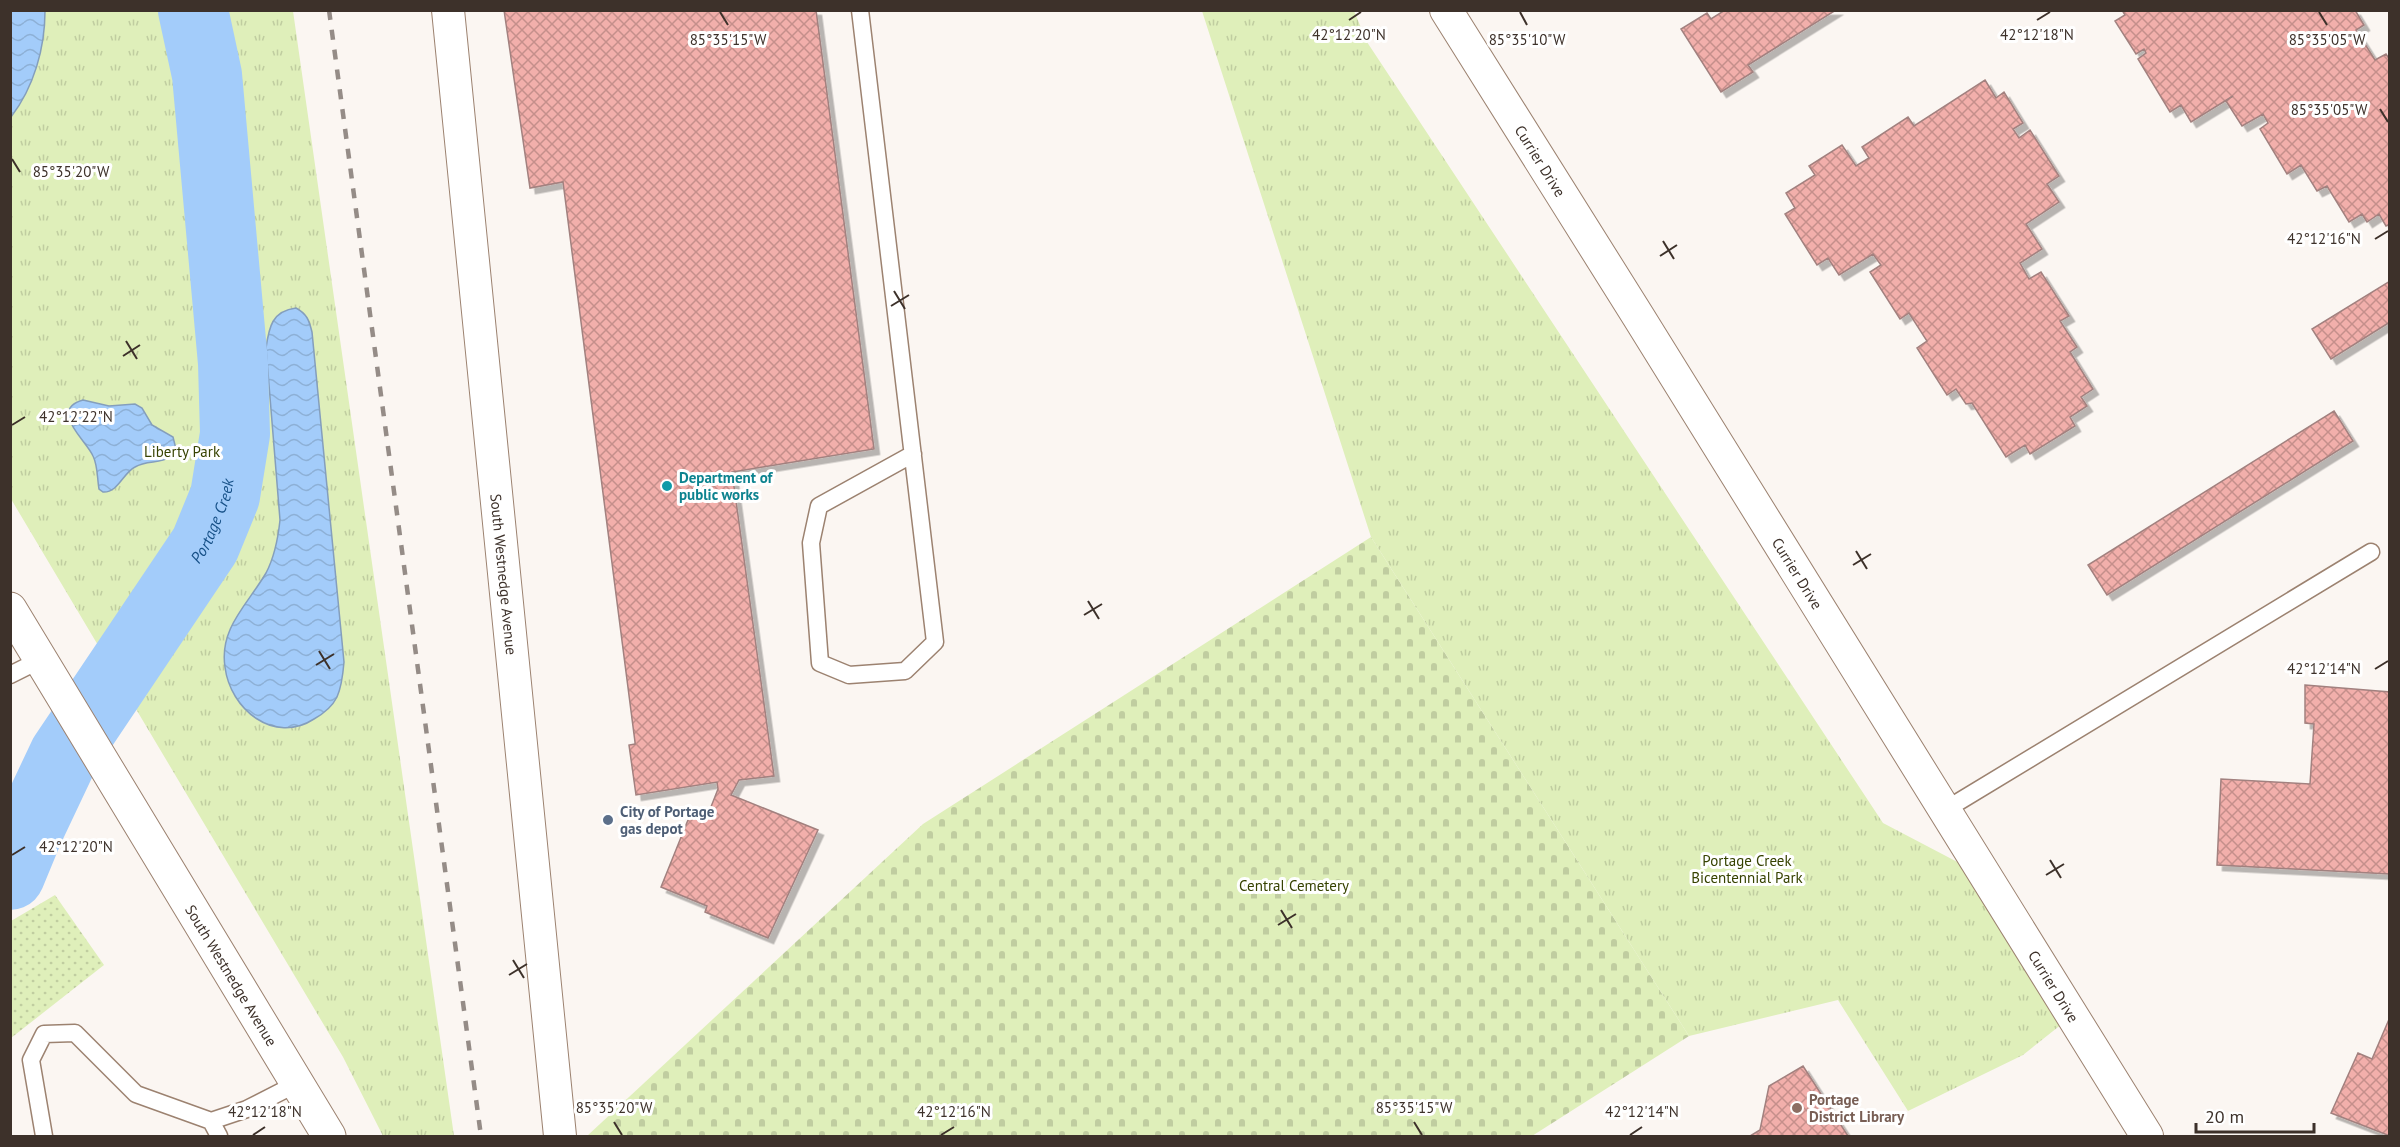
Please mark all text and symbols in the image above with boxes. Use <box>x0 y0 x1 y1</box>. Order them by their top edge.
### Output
text: 42°12'20"N <box>1312 25 1386 44</box>
text: 42°12'18"N <box>2000 25 2074 44</box>
text: 85°35'15"W <box>690 30 767 49</box>
text: 85°35'10"W <box>1489 30 1566 49</box>
text: 85°35'05"W <box>2289 30 2366 49</box>
text: 85°35'05"W <box>2291 100 2368 119</box>
street label: Currier Drive <box>1511 121 1570 200</box>
text: 85°35'20"W <box>33 162 110 181</box>
text: 42°12'16"N <box>2287 229 2361 248</box>
text: 42°12'22"N <box>39 407 113 426</box>
park label: Liberty Park <box>144 442 221 461</box>
place label: Department of public works <box>679 468 774 504</box>
water label: Portage Creek <box>186 476 238 567</box>
marker: Department of public works <box>660 479 674 493</box>
street label: South Westnedge Avenue <box>487 493 522 656</box>
street label: Currier Drive <box>1768 534 1827 613</box>
text: 42°12'14"N <box>2287 659 2361 678</box>
place label: City of Portage gas depot <box>620 802 715 838</box>
marker: City of Portage gas depot <box>601 813 615 827</box>
text: 42°12'20"N <box>39 837 113 856</box>
park label: Portage Creek Bicentennial Park <box>1691 851 1804 887</box>
park label: Central Cemetery <box>1239 876 1349 895</box>
street label: South Westnedge Avenue <box>182 901 282 1049</box>
street label: Currier Drive <box>2025 947 2083 1026</box>
place label: Portage District Library <box>1809 1090 1905 1126</box>
scale bar <box>2196 1096 2314 1134</box>
text: 85°35'20"W <box>576 1098 653 1117</box>
text: 85°35'15"W <box>1376 1098 1453 1117</box>
marker: Portage District Library <box>1790 1101 1804 1115</box>
text: 42°12'18"N <box>228 1102 302 1121</box>
text: 42°12'16"N <box>917 1102 991 1121</box>
text: 42°12'14"N <box>1605 1102 1679 1121</box>
text: 20 m <box>2205 1105 2244 1128</box>

